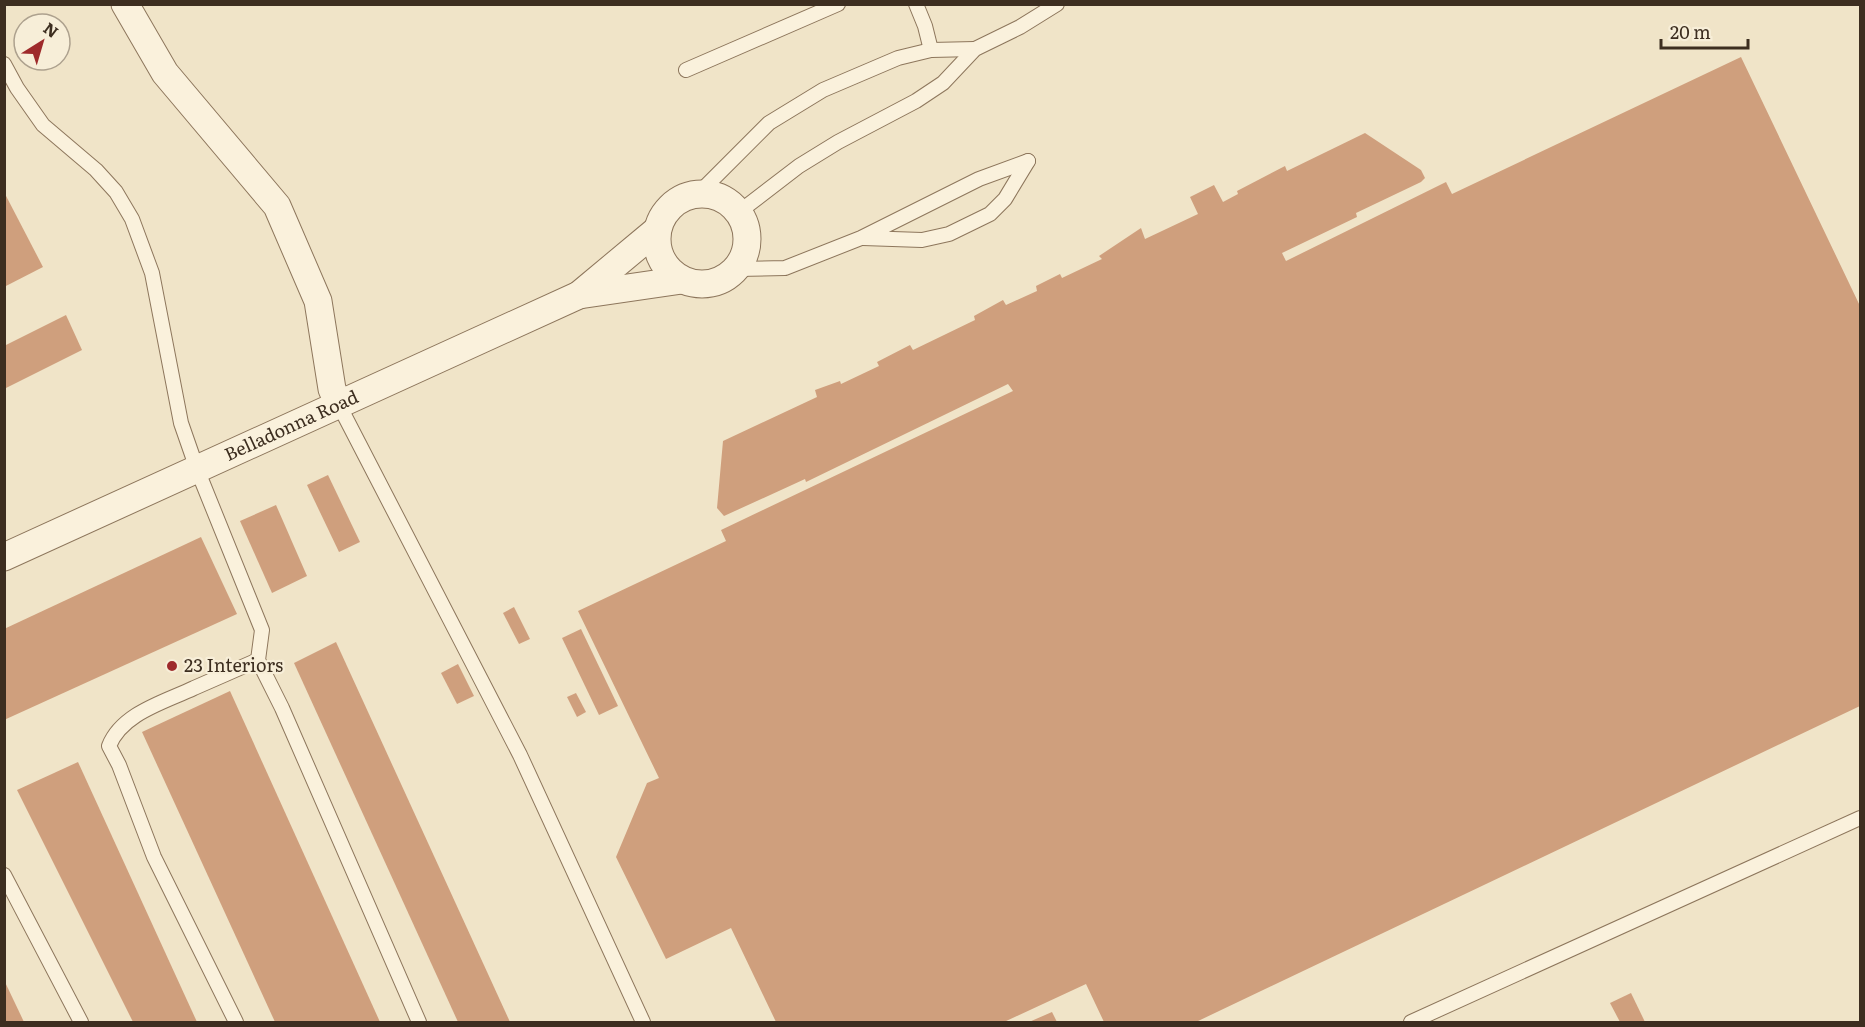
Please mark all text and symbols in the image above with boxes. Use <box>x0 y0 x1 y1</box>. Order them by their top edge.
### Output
north arrow <box>12 12 72 72</box>
scale bar <box>1661 12 1748 50</box>
text: N <box>39 16 64 43</box>
text: 20 m <box>1670 18 1711 45</box>
street label: Belladonna Road <box>220 382 362 467</box>
place label: 23 Interiors <box>184 651 283 678</box>
marker: 23 Interiors <box>165 659 179 673</box>

